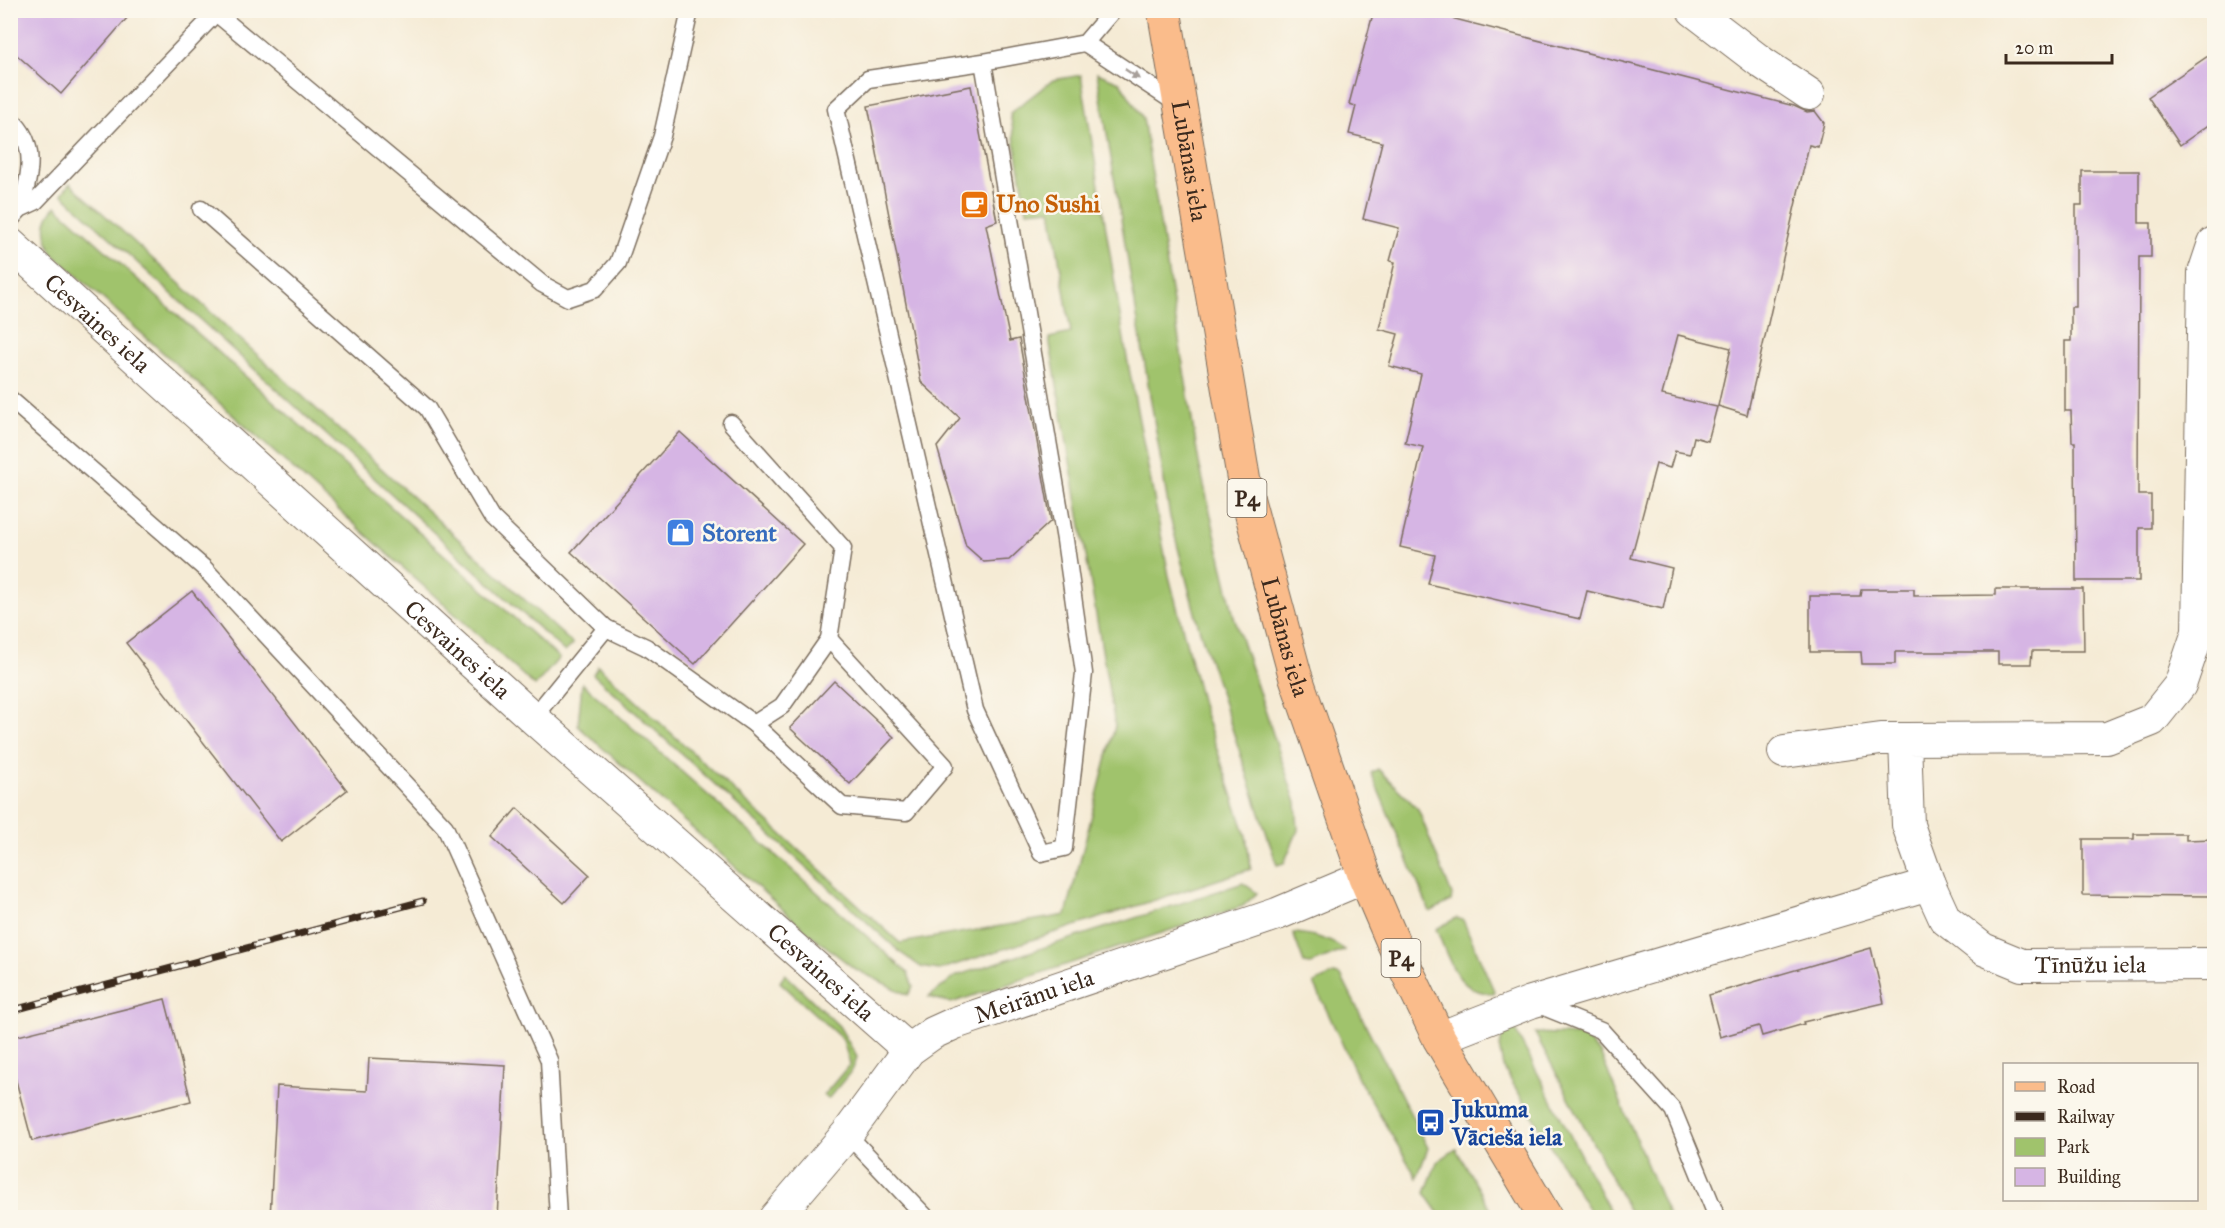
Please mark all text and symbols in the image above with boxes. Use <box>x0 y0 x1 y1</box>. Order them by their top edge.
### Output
scale bar <box>2006 27 2112 65</box>
text: 20 m <box>2015 37 2053 59</box>
one-way arrow <box>1124 69 1141 80</box>
street label: Lubānas iela <box>1165 98 1215 225</box>
cafe icon: Uno Sushi <box>959 188 991 220</box>
place label: Uno Sushi <box>996 189 1101 219</box>
street label: Cesvaines iela <box>38 267 158 380</box>
road number: P4 <box>1228 479 1266 517</box>
shop icon: Storent <box>665 517 697 549</box>
place label: Storent <box>702 518 777 548</box>
street label: Lubānas iela <box>1254 574 1317 701</box>
street label: Cesvaines iela <box>398 594 518 706</box>
street label: Cesvaines iela <box>761 917 882 1028</box>
road number: P4 <box>1382 939 1420 977</box>
street label: Tīnūžu iela <box>2034 949 2147 980</box>
street label: Meirānu iela <box>970 962 1098 1030</box>
legend <box>2003 1063 2198 1201</box>
text: Road <box>2057 1076 2095 1098</box>
place label: Jukuma Vācieša iela <box>1449 1094 1563 1152</box>
text: Railway <box>2057 1106 2115 1128</box>
bus stop icon: Jukuma Vācieša iela <box>1415 1107 1447 1139</box>
text: Park <box>2057 1136 2090 1158</box>
text: Building <box>2057 1166 2121 1189</box>

